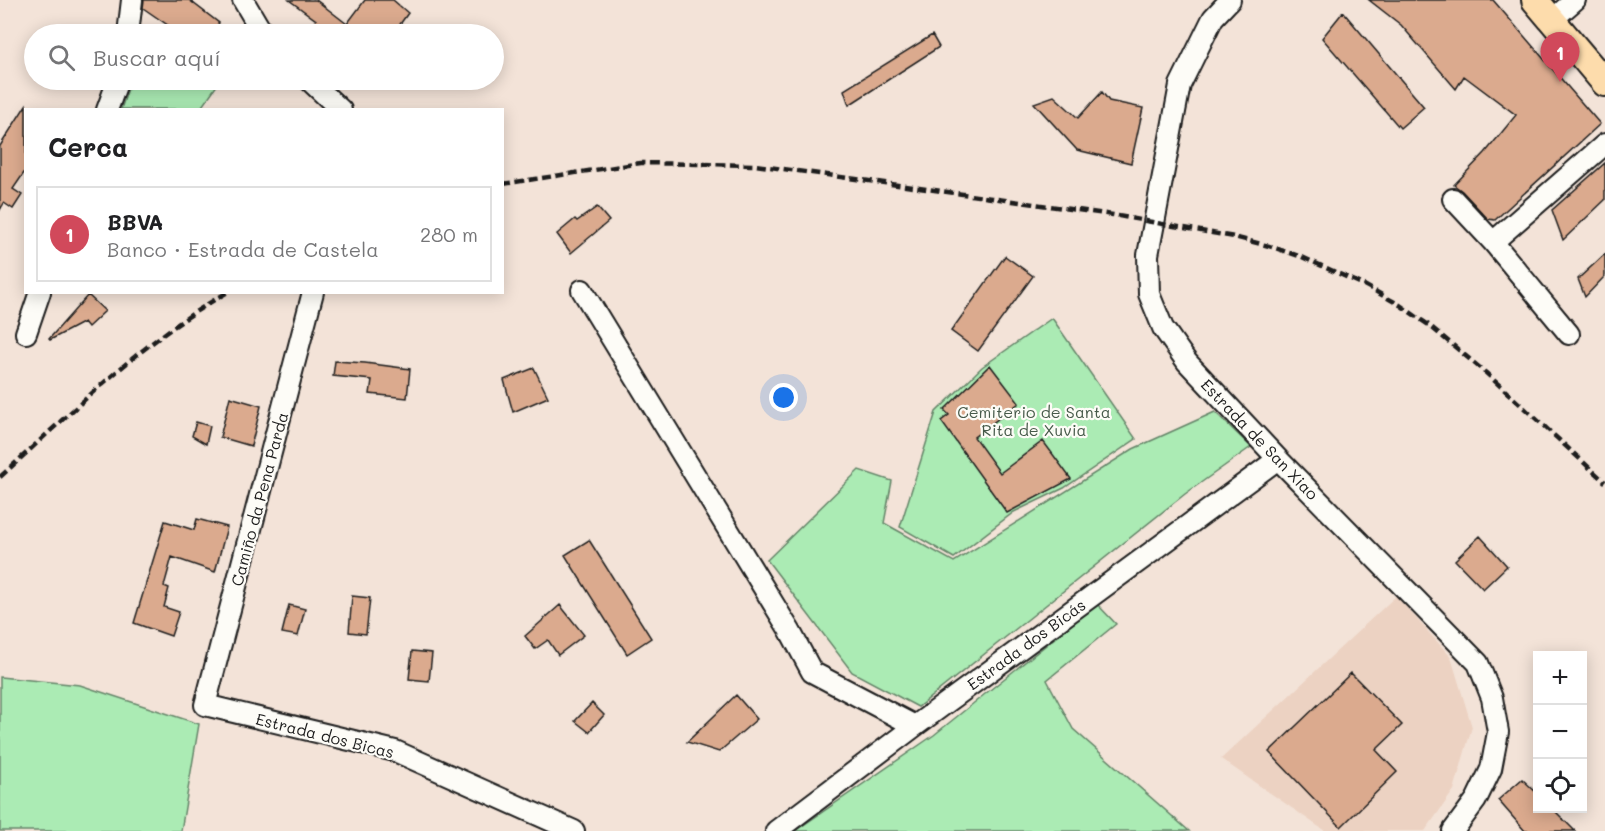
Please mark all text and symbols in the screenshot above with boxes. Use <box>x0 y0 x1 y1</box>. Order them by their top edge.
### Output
search box <box>24 24 504 90</box>
pin: 1 <box>1540 32 1580 82</box>
icon: search <box>45 41 78 74</box>
text: Buscar aquí <box>93 43 221 72</box>
text: Cerca <box>48 130 128 164</box>
text: BBVA <box>107 207 163 236</box>
text: 1 <box>65 221 74 247</box>
text: 280 m <box>420 221 478 247</box>
text: Banco · Estrada de Castela <box>107 236 379 262</box>
street label: Estrada de San Xiao <box>1197 374 1323 504</box>
your location <box>769 383 798 412</box>
park label: Cemiterio de Santa Rita de Xuvia <box>957 401 1111 440</box>
street label: Camiño da Pena Parda <box>226 410 292 588</box>
street label: Estrada dos Bicás <box>962 594 1090 694</box>
map controls <box>1533 651 1587 813</box>
button: + <box>1533 651 1587 705</box>
button: − <box>1533 705 1587 759</box>
street label: Estrada dos Bicas <box>254 708 396 762</box>
button: locate <box>1533 759 1587 813</box>

